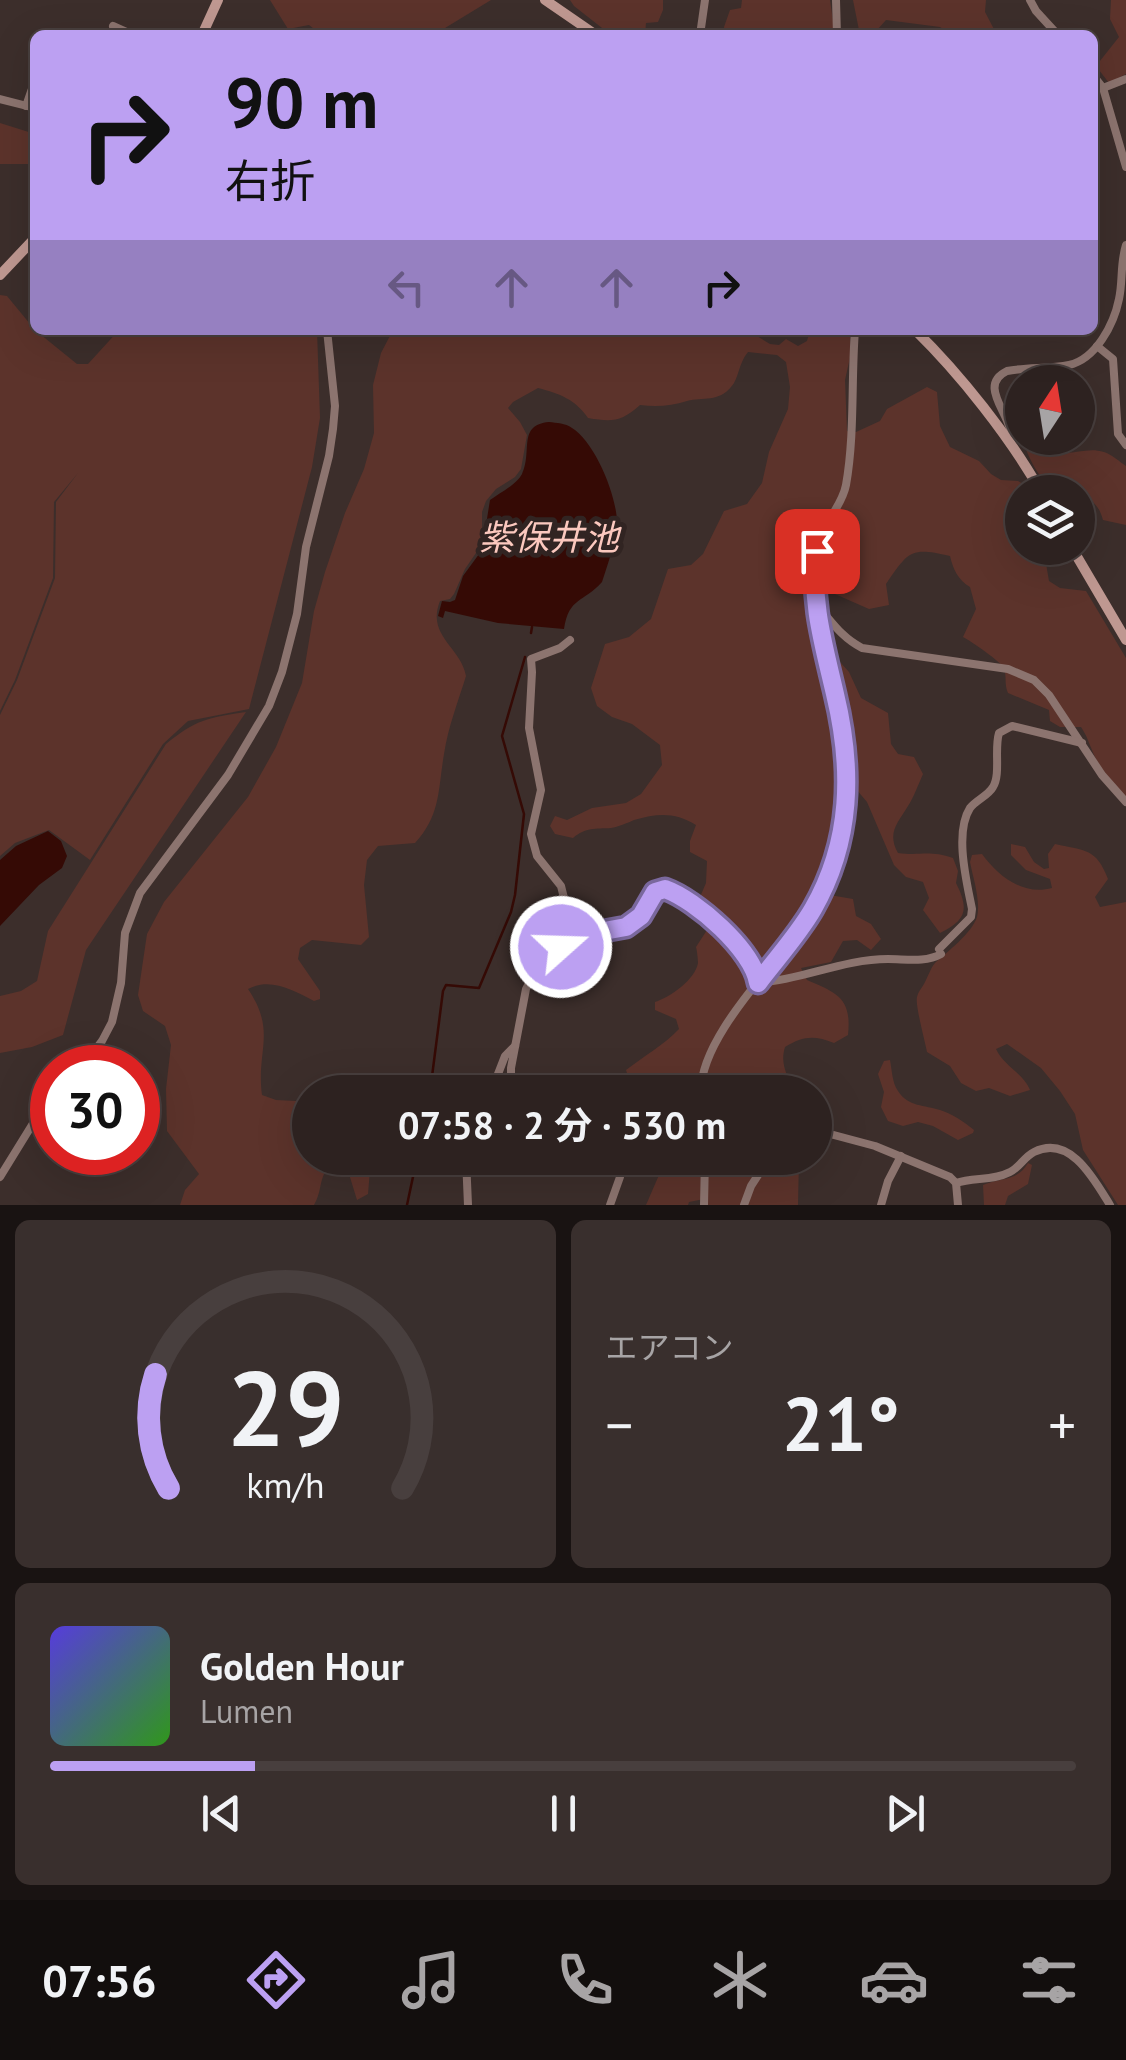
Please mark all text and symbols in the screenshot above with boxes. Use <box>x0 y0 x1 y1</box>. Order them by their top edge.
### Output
text: 90 m <box>225 57 378 147</box>
icon: right <box>60 70 190 200</box>
text: 右折 <box>225 151 315 209</box>
icon: left <box>379 260 434 315</box>
icon: ahead <box>484 260 539 315</box>
icon: ahead <box>589 260 644 315</box>
icon: right <box>694 260 749 315</box>
north arrow <box>1005 365 1095 455</box>
map controls <box>1005 365 1095 565</box>
button: layers <box>1005 475 1095 565</box>
pin <box>775 509 860 594</box>
water label: 紫保井池 <box>479 514 622 560</box>
icon: arrive <box>790 524 845 579</box>
position arrow <box>509 895 613 999</box>
speed limit sign: 30 <box>30 1045 160 1175</box>
text: 07:58 · 2 分 · 530 m <box>398 1100 726 1149</box>
text: エアコン <box>606 1326 734 1368</box>
text: 29 <box>226 1340 344 1475</box>
text: 21° <box>782 1375 900 1472</box>
text: − <box>606 1389 633 1460</box>
text: + <box>1048 1389 1076 1460</box>
text: km/h <box>246 1462 324 1508</box>
text: Golden Hour <box>200 1641 404 1690</box>
text: Lumen <box>200 1690 293 1732</box>
icon: previous <box>194 1786 249 1841</box>
icon: pause <box>536 1786 591 1841</box>
icon: next <box>878 1786 933 1841</box>
icon: directions <box>241 1945 311 2015</box>
icon: music <box>396 1945 466 2015</box>
icon: phone <box>550 1945 620 2015</box>
icon: climate <box>705 1945 775 2015</box>
icon: car <box>859 1945 929 2015</box>
icon: filters <box>1014 1945 1084 2015</box>
text: 07:56 <box>42 1951 156 2009</box>

